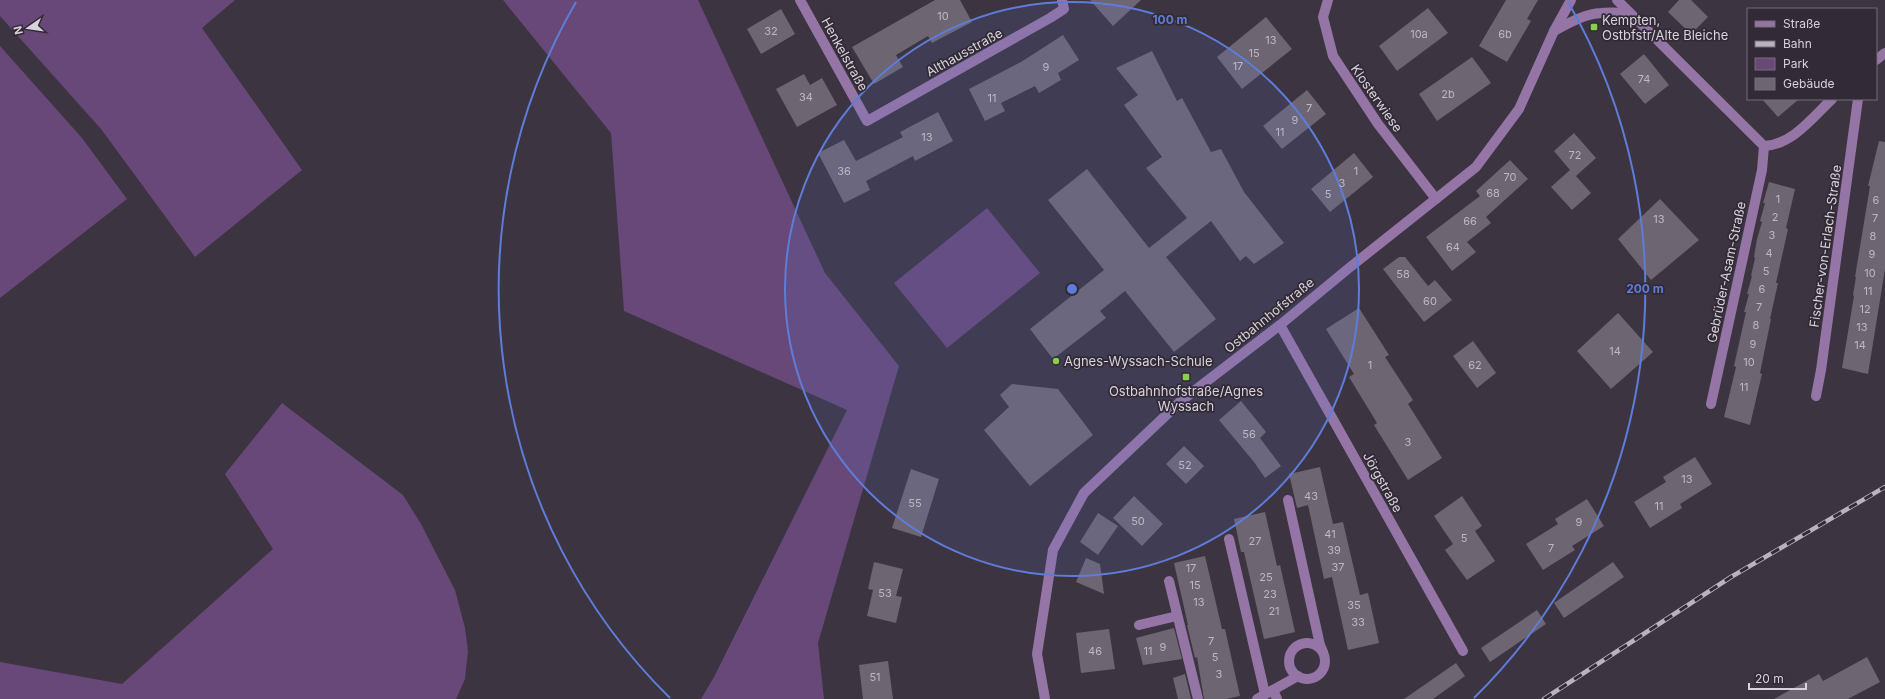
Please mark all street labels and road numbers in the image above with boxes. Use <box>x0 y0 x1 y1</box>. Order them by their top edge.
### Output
street label: Henkelstraße <box>818 15 872 93</box>
street label: Althausstraße <box>923 24 1005 80</box>
street label: Klosterwiese <box>1348 61 1406 135</box>
street label: Fischer-von-Erlach-Straße <box>1806 164 1844 328</box>
street label: Gebrüder-Asam-Straße <box>1703 200 1749 344</box>
street label: Ostbahnhofstraße <box>1221 274 1317 356</box>
street label: Jörgstraße <box>1360 449 1406 515</box>

